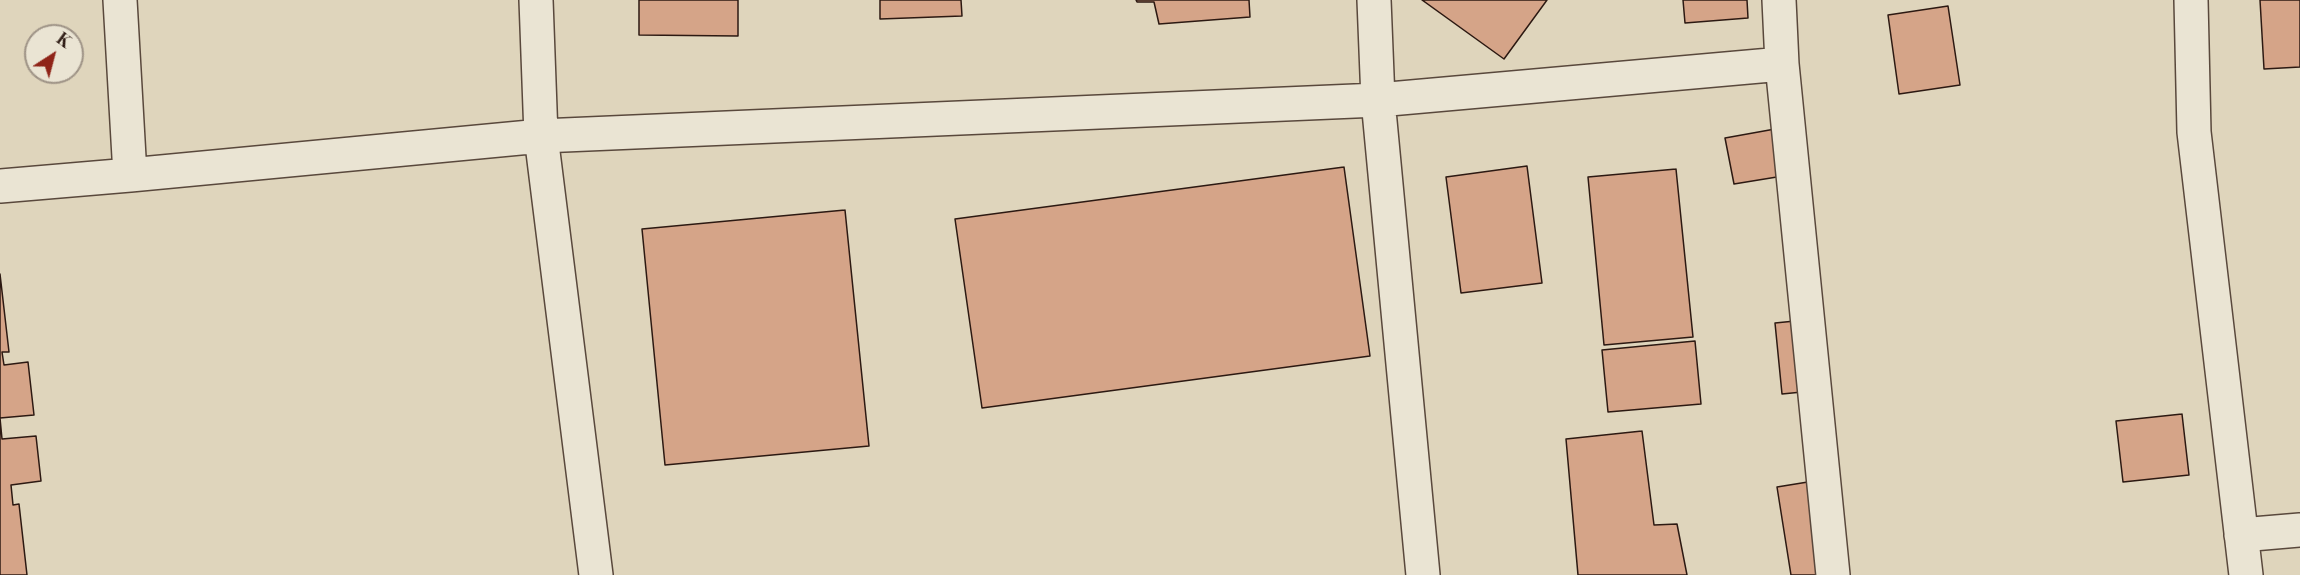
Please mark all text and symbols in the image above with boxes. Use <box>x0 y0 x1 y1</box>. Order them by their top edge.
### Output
north arrow <box>24 24 84 84</box>
text: K <box>52 29 75 53</box>

